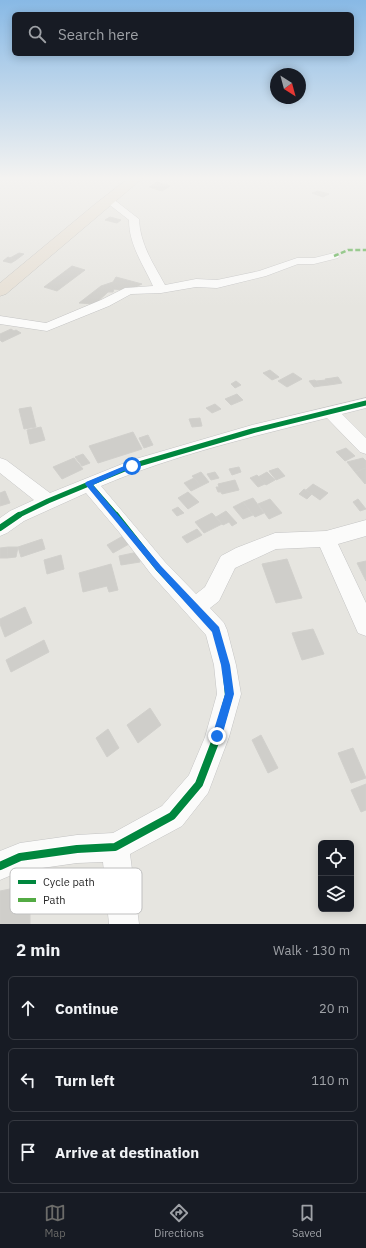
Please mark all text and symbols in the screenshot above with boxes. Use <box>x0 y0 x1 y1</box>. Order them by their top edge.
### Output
search box <box>12 12 354 56</box>
icon: search <box>26 23 48 45</box>
text: Search here <box>58 25 138 44</box>
north arrow <box>270 68 306 104</box>
route start <box>123 457 141 475</box>
route end <box>208 727 226 745</box>
map controls <box>318 840 354 912</box>
button: locate <box>318 840 354 876</box>
legend <box>10 868 142 914</box>
text: Cycle path <box>43 875 95 889</box>
button: layers <box>318 876 354 912</box>
text: Path <box>43 893 66 907</box>
text: 2 min <box>16 939 60 961</box>
text: Walk · 130 m <box>273 942 350 959</box>
icon: ahead <box>17 997 39 1019</box>
text: Continue <box>55 999 119 1018</box>
text: 20 m <box>319 1000 349 1017</box>
icon: left <box>17 1069 39 1091</box>
text: Turn left <box>55 1071 115 1090</box>
text: 110 m <box>311 1072 349 1089</box>
icon: arrive <box>17 1141 39 1163</box>
text: Arrive at destination <box>55 1143 199 1162</box>
tab: Map <box>44 1202 66 1240</box>
tab: Directions <box>154 1202 204 1240</box>
tab: Saved <box>292 1202 322 1240</box>

